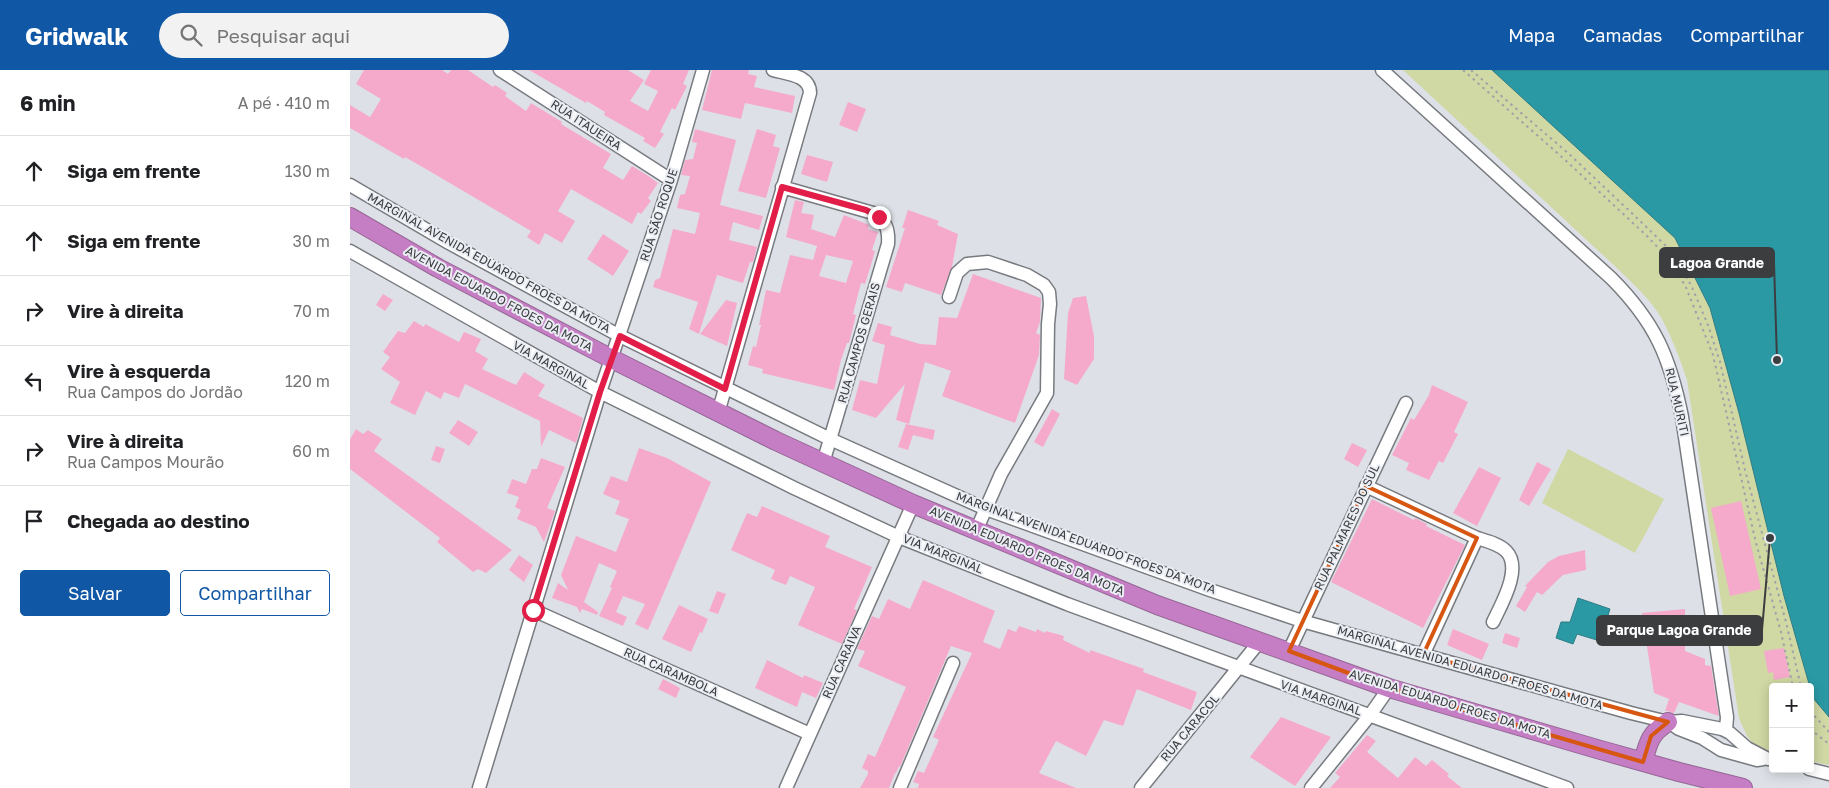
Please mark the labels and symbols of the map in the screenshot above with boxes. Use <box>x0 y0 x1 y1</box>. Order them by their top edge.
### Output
street label: RUA ITAUEIRA <box>548 96 625 153</box>
street label: RUA SÃO ROQUE <box>636 167 681 263</box>
street label: MARGINAL AVENIDA EDUARDO FROES DA MOTA <box>365 190 613 336</box>
route end <box>868 206 891 229</box>
street label: AVENIDA EDUARDO FROES DA MOTA <box>403 243 595 355</box>
callout: Lagoa Grande <box>1660 248 1774 277</box>
text: Lagoa Grande <box>1670 254 1764 271</box>
street label: RUA CAMPOS GERAIS <box>834 281 883 405</box>
street label: VIA MARGINAL <box>510 337 592 392</box>
street label: RUA MURITI <box>1662 366 1693 438</box>
street label: RUA PALMARES DO SUL <box>1311 461 1382 592</box>
street label: MARGINAL AVENIDA EDUARDO FROES DA MOTA <box>954 489 1218 597</box>
street label: AVENIDA EDUARDO FROES DA MOTA <box>928 503 1126 599</box>
street label: VIA MARGINAL <box>901 531 986 577</box>
route start <box>522 599 545 622</box>
callout: Parque Lagoa Grande <box>1597 616 1762 645</box>
text: Parque Lagoa Grande <box>1606 621 1752 638</box>
street label: RUA CARAIVA <box>819 623 864 701</box>
street label: MARGINAL AVENIDA EDUARDO FROES DA MOTA <box>1336 623 1604 713</box>
street label: RUA CARAMBOLA <box>622 644 721 699</box>
street label: AVENIDA EDUARDO FROES DA MOTA <box>1348 666 1552 742</box>
street label: VIA MARGINAL <box>1278 677 1364 719</box>
street label: RUA CARACOL <box>1157 691 1222 764</box>

